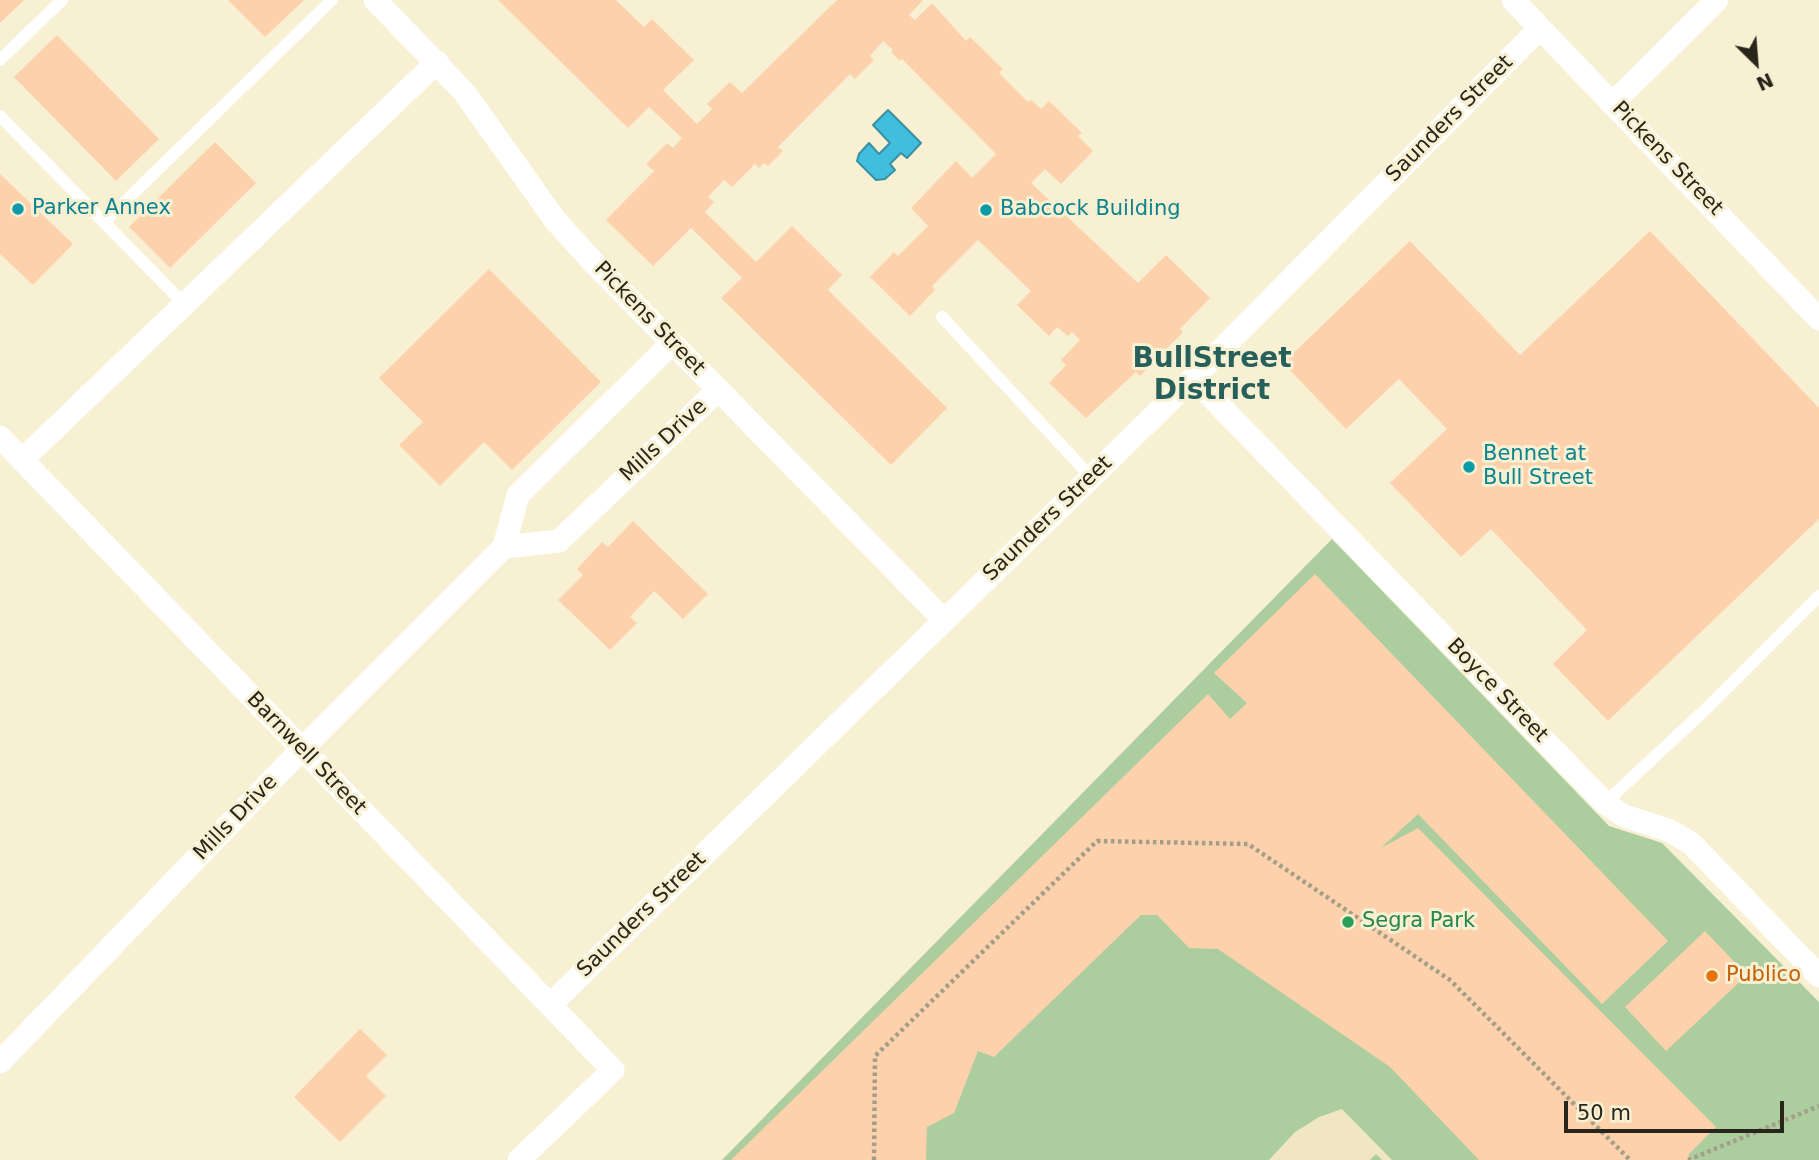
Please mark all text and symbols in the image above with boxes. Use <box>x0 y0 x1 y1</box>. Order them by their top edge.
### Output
north arrow <box>1721 28 1791 98</box>
street label: Saunders Street <box>1381 50 1519 188</box>
text: N <box>1753 69 1777 95</box>
street label: Pickens Street <box>1606 97 1728 221</box>
place label: Parker Annex <box>32 196 171 222</box>
place label: Babcock Building <box>1000 197 1181 223</box>
marker: Parker Annex <box>10 201 26 217</box>
marker: Babcock Building <box>978 202 994 218</box>
street label: Pickens Street <box>588 257 710 381</box>
district label: BullStreet District <box>1132 343 1292 409</box>
street label: Mills Drive <box>615 395 713 487</box>
place label: Bennet at Bull Street <box>1483 442 1593 492</box>
street label: Saunders Street <box>978 451 1118 587</box>
marker: Bennet at Bull Street <box>1461 459 1477 475</box>
street label: Boyce Street <box>1441 634 1553 748</box>
street label: Barnwell Street <box>241 687 371 821</box>
street label: Mills Drive <box>189 770 283 866</box>
street label: Saunders Street <box>572 847 712 983</box>
place label: Segra Park <box>1362 909 1475 935</box>
marker: Segra Park <box>1340 914 1356 930</box>
place label: Publico <box>1726 963 1801 989</box>
marker: Publico <box>1704 968 1720 984</box>
scale bar <box>1567 1086 1787 1130</box>
text: 50 m <box>1577 1101 1631 1125</box>

